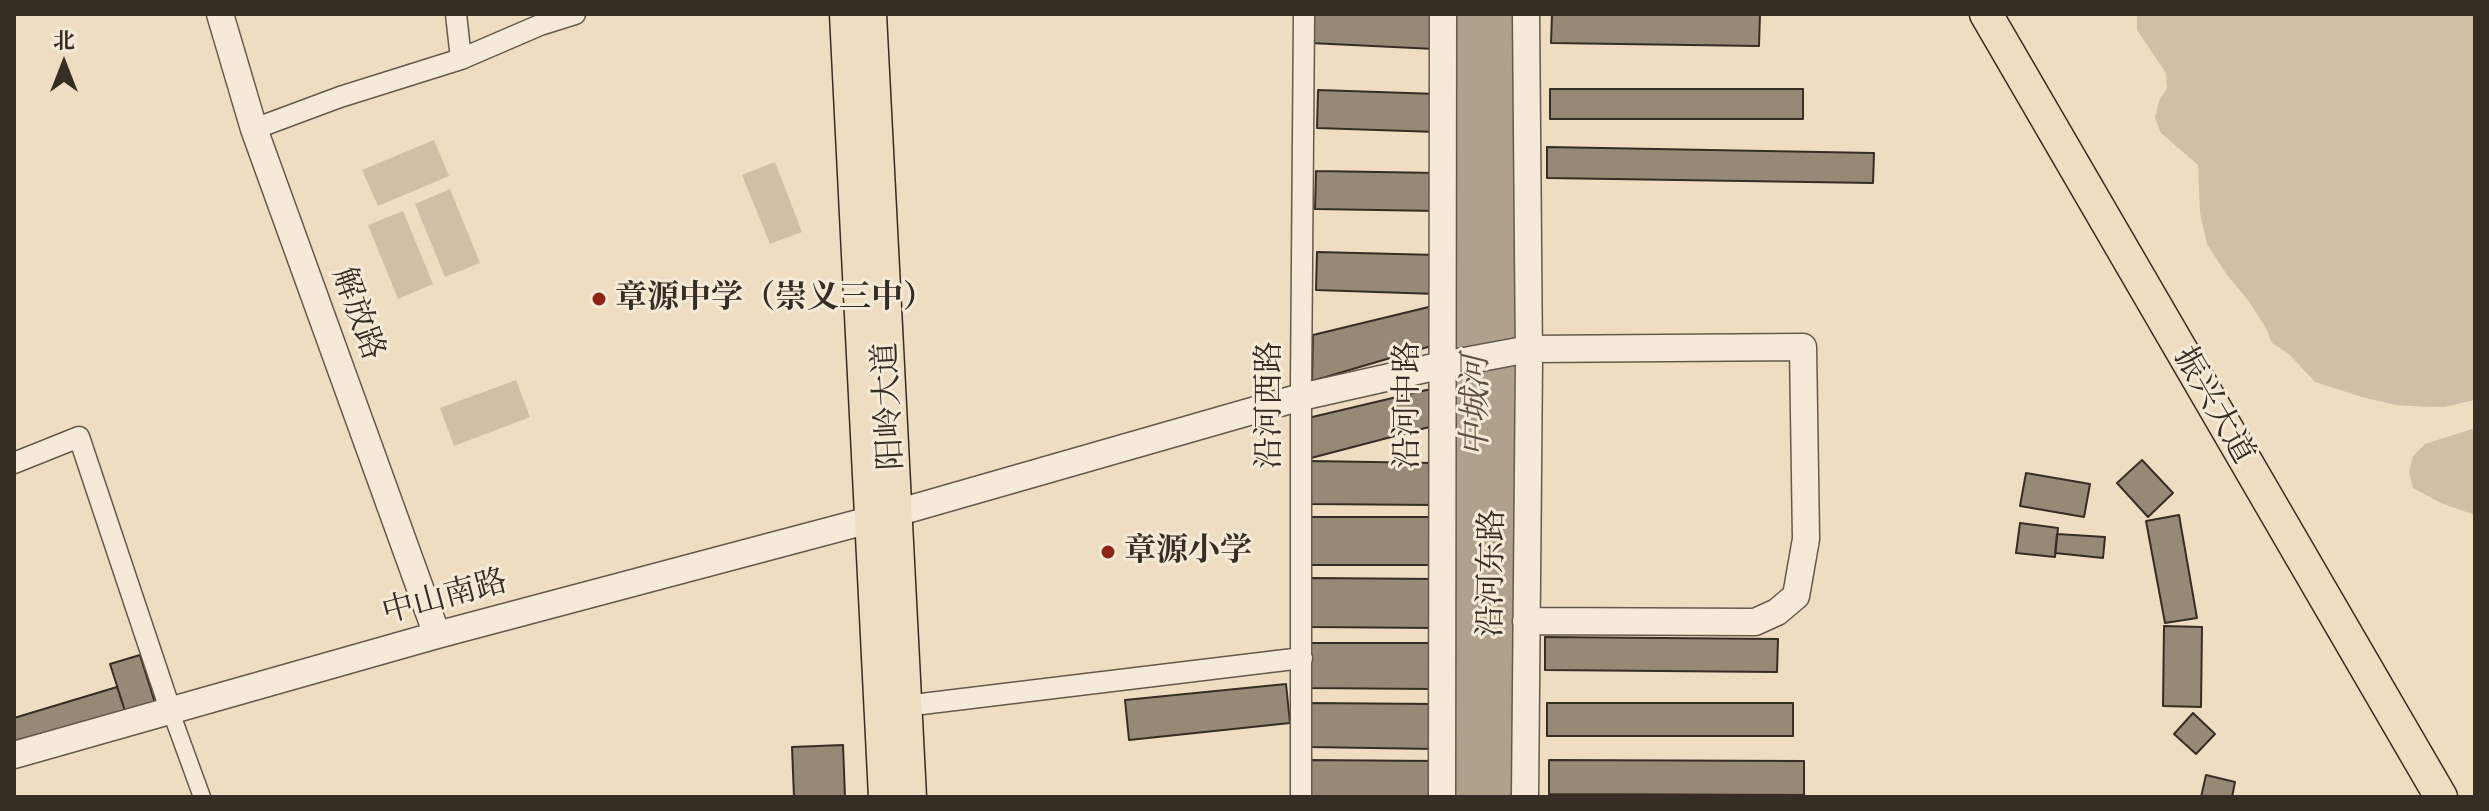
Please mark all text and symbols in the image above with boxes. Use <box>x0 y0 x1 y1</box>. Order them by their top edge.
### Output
north arrow <box>24 24 104 104</box>
text: 北 <box>53 24 75 56</box>
street label: 解放路 <box>323 262 391 366</box>
place label: 章源中学（崇义三中） <box>615 280 935 318</box>
marker: 章源中学（崇义三中） <box>590 290 608 308</box>
street label: 阳岭大道 <box>867 341 913 471</box>
street label: 沿河西路 <box>1252 341 1290 469</box>
street label: 沿河中路 <box>1390 341 1428 469</box>
street label: 振兴大道 <box>2164 341 2262 471</box>
water label: 中城河 <box>1457 355 1497 457</box>
street label: 沿河东路 <box>1473 509 1513 637</box>
place label: 章源小学 <box>1124 533 1252 571</box>
marker: 章源小学 <box>1099 543 1117 561</box>
street label: 中山南路 <box>378 563 512 633</box>

